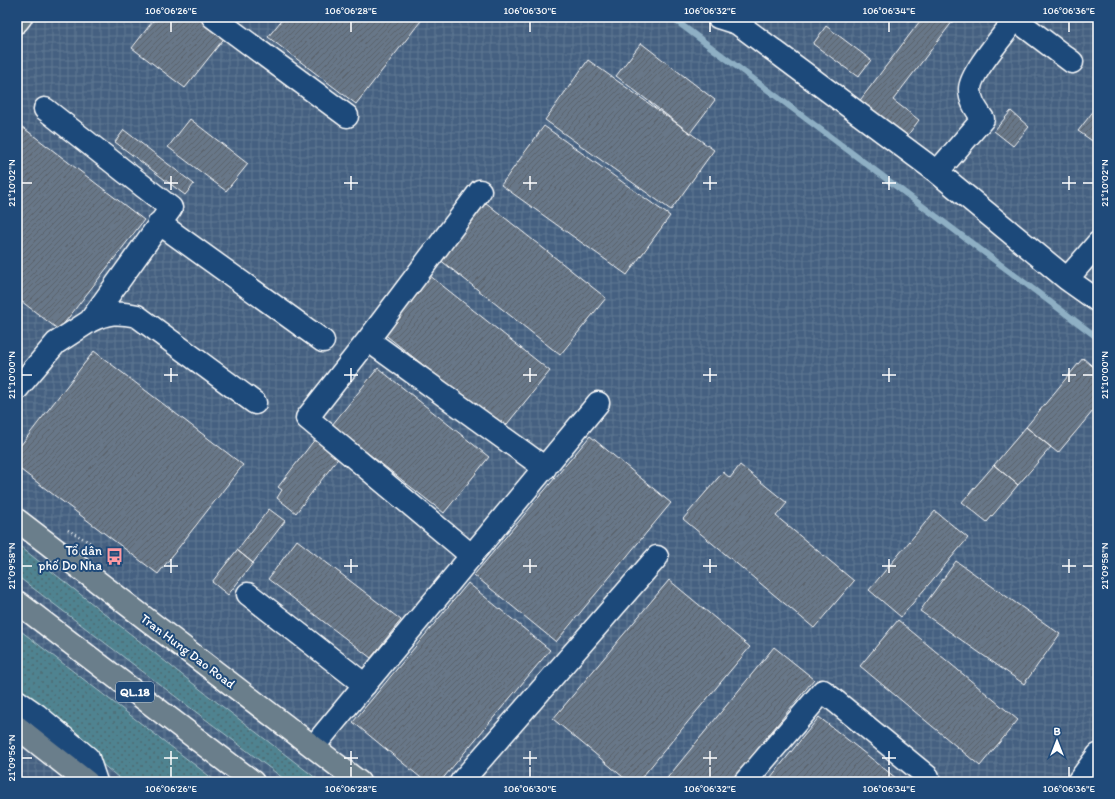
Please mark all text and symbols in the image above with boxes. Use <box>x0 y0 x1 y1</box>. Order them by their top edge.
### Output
text: 106°06'26"E <box>145 4 198 17</box>
text: 106°06'28"E <box>325 4 378 17</box>
text: 106°06'30"E <box>503 4 557 17</box>
text: 106°06'32"E <box>684 4 737 17</box>
text: 106°06'34"E <box>863 4 916 17</box>
text: 106°06'36"E <box>1043 4 1096 17</box>
text: 21°10'02"N <box>5 159 18 207</box>
text: 21°10'02"N <box>1098 159 1111 207</box>
text: 21°10'00"N <box>5 351 18 399</box>
text: 21°10'00"N <box>1098 351 1111 399</box>
text: 21°09'58"N <box>5 542 18 590</box>
text: 21°09'58"N <box>1098 542 1111 590</box>
place label: Tổ dân phố Do Nha <box>39 543 103 573</box>
bus stop icon: Tổ dân phố Do Nha <box>105 547 125 567</box>
street label: Tran Hung Dao Road <box>138 611 238 691</box>
road number: QL.18 <box>116 682 154 702</box>
north arrow <box>1037 721 1077 761</box>
text: B <box>1053 725 1061 738</box>
text: 21°09'56"N <box>5 734 18 782</box>
text: 106°06'26"E <box>145 782 198 795</box>
text: 106°06'28"E <box>325 782 378 795</box>
text: 106°06'30"E <box>503 782 557 795</box>
text: 106°06'32"E <box>684 782 737 795</box>
text: 106°06'34"E <box>863 782 916 795</box>
text: 106°06'36"E <box>1043 782 1096 795</box>

